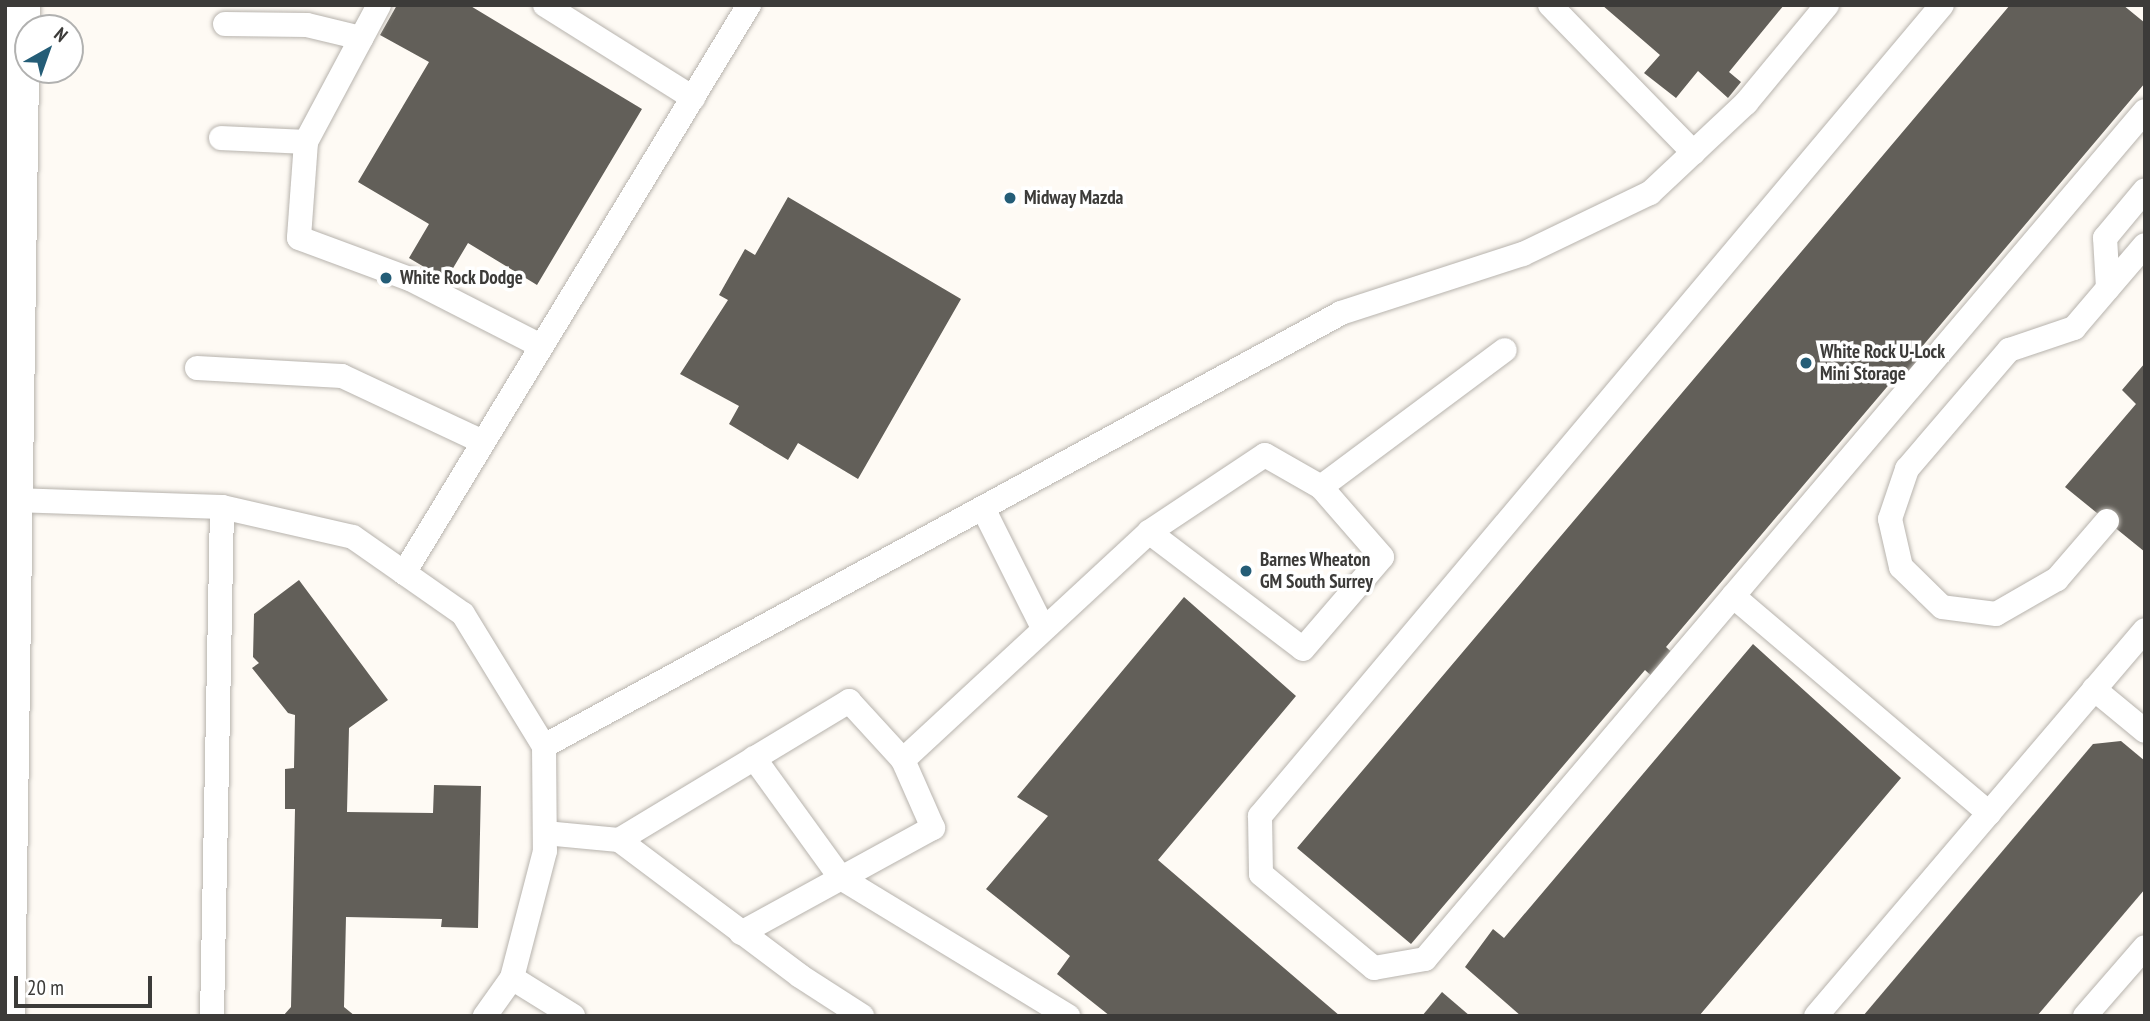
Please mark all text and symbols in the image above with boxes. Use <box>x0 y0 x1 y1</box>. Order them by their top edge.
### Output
north arrow <box>14 14 84 84</box>
text: N <box>50 22 73 47</box>
place label: Midway Mazda <box>1024 187 1124 209</box>
marker: Midway Mazda <box>1002 190 1018 206</box>
place label: White Rock Dodge <box>400 267 523 289</box>
marker: White Rock Dodge <box>378 270 394 286</box>
place label: White Rock U-Lock Mini Storage <box>1820 341 1946 385</box>
marker: White Rock U-Lock Mini Storage <box>1798 355 1814 371</box>
place label: Barnes Wheaton GM South Surrey <box>1260 549 1373 593</box>
marker: Barnes Wheaton GM South Surrey <box>1238 563 1254 579</box>
scale bar <box>18 962 156 1006</box>
text: 20 m <box>27 974 64 1001</box>

